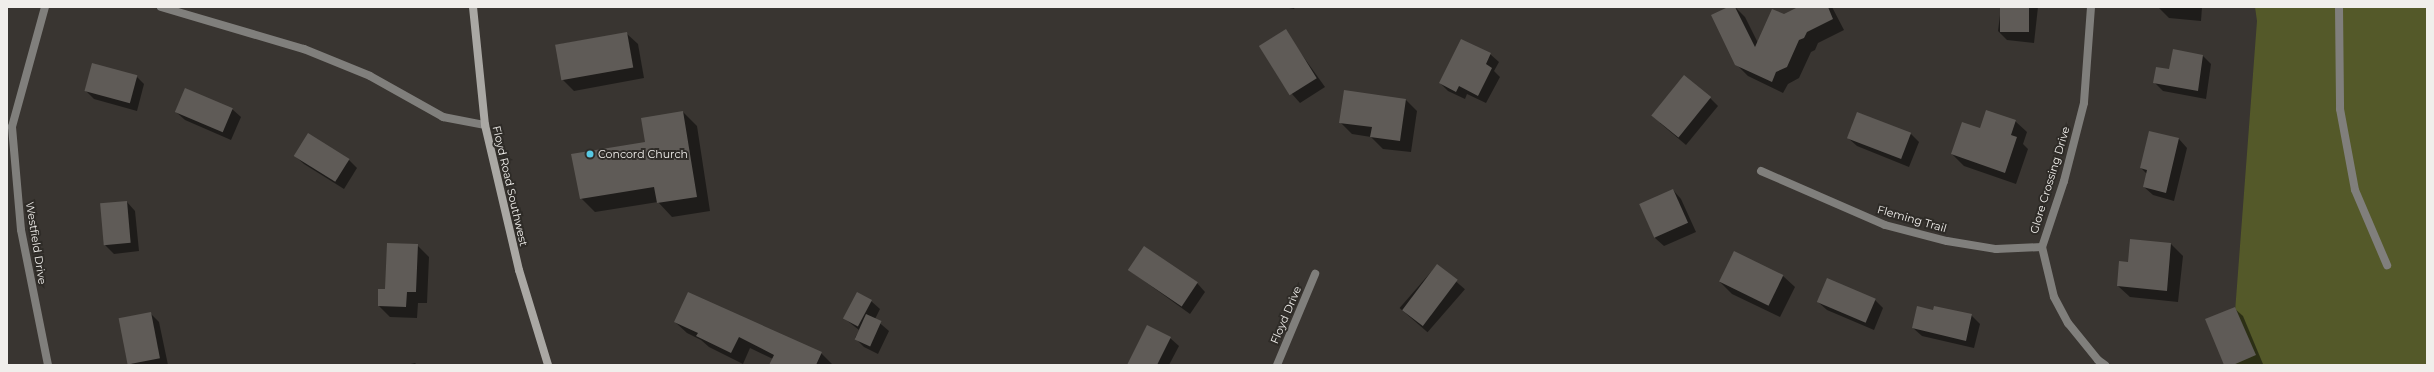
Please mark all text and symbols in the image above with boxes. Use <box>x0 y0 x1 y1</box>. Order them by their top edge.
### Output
street label: Floyd Road Southwest <box>490 124 530 248</box>
street label: Glore Crossing Drive <box>2027 125 2073 235</box>
place label: Concord Church <box>598 147 688 161</box>
marker: Concord Church <box>585 149 595 159</box>
street label: Westfield Drive <box>23 201 49 285</box>
street label: Fleming Trail <box>1876 203 1948 235</box>
street label: Floyd Drive <box>1268 284 1304 346</box>

